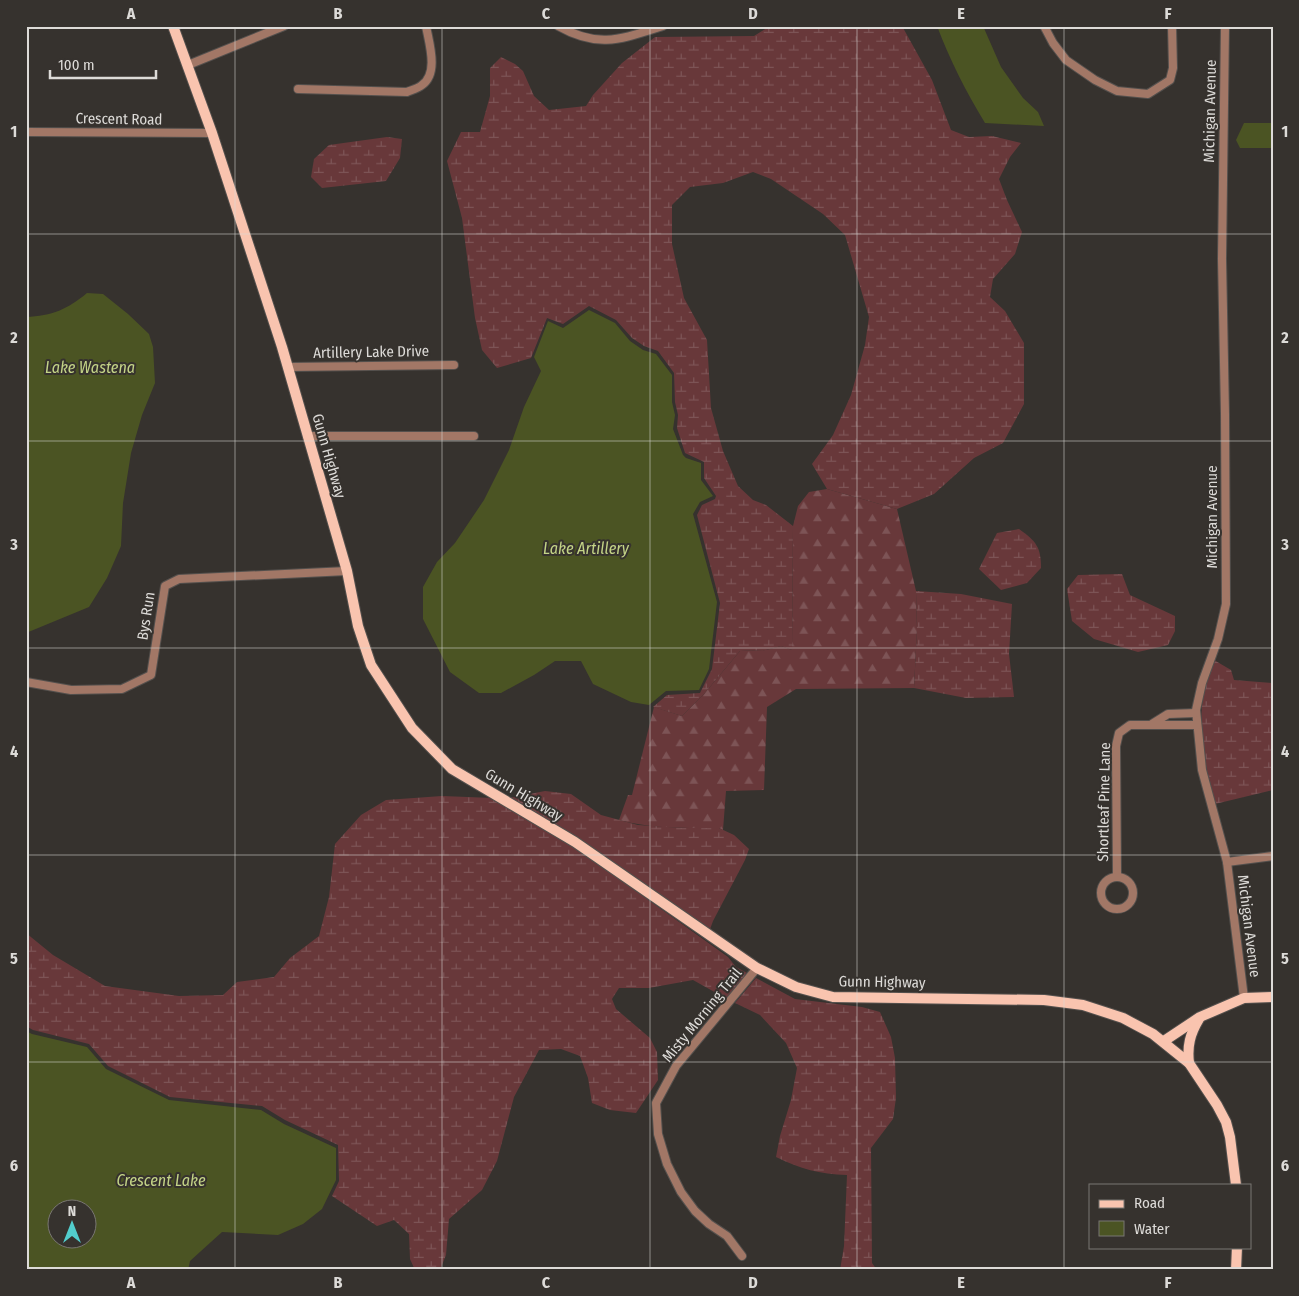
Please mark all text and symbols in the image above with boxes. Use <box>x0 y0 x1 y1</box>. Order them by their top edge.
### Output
text: A <box>126 4 136 23</box>
text: B <box>334 4 343 23</box>
text: C <box>542 4 551 23</box>
text: D <box>748 4 758 23</box>
text: E <box>957 4 965 23</box>
text: F <box>1164 4 1172 23</box>
scale bar <box>50 48 156 80</box>
text: 100 m <box>58 56 95 74</box>
street label: Michigan Avenue <box>1200 59 1220 163</box>
street label: Crescent Road <box>75 109 163 129</box>
text: 1 <box>11 122 17 141</box>
text: 1 <box>1282 122 1288 141</box>
text: 2 <box>9 328 18 347</box>
text: 2 <box>1280 328 1289 347</box>
street label: Artillery Lake Drive <box>313 342 429 362</box>
water label: Lake Wastena <box>45 358 135 377</box>
street label: Gunn Highway <box>308 412 350 501</box>
street label: Michigan Avenue <box>1203 465 1221 569</box>
text: 3 <box>9 535 18 554</box>
text: 3 <box>1280 535 1289 554</box>
water label: Lake Artillery <box>543 539 630 558</box>
street label: Bys Run <box>133 591 159 641</box>
text: 4 <box>10 742 18 761</box>
street label: Shortleaf Pine Lane <box>1094 742 1114 862</box>
text: 4 <box>1281 742 1289 761</box>
street label: Gunn Highway <box>482 765 566 825</box>
street label: Michigan Avenue <box>1234 874 1264 978</box>
text: 5 <box>10 949 18 968</box>
text: 5 <box>1281 949 1289 968</box>
street label: Misty Morning Trail <box>658 964 746 1066</box>
street label: Gunn Highway <box>838 972 926 992</box>
text: 6 <box>10 1156 18 1175</box>
text: 6 <box>1281 1156 1289 1175</box>
water label: Crescent Lake <box>116 1171 206 1190</box>
legend <box>1089 1184 1252 1248</box>
text: Road <box>1134 1194 1165 1212</box>
north arrow <box>48 1198 98 1248</box>
text: N <box>68 1203 76 1220</box>
text: Water <box>1134 1220 1170 1238</box>
text: A <box>126 1273 136 1292</box>
text: B <box>334 1273 343 1292</box>
text: C <box>542 1273 551 1292</box>
text: D <box>748 1273 758 1292</box>
text: E <box>957 1273 965 1292</box>
text: F <box>1164 1273 1172 1292</box>

